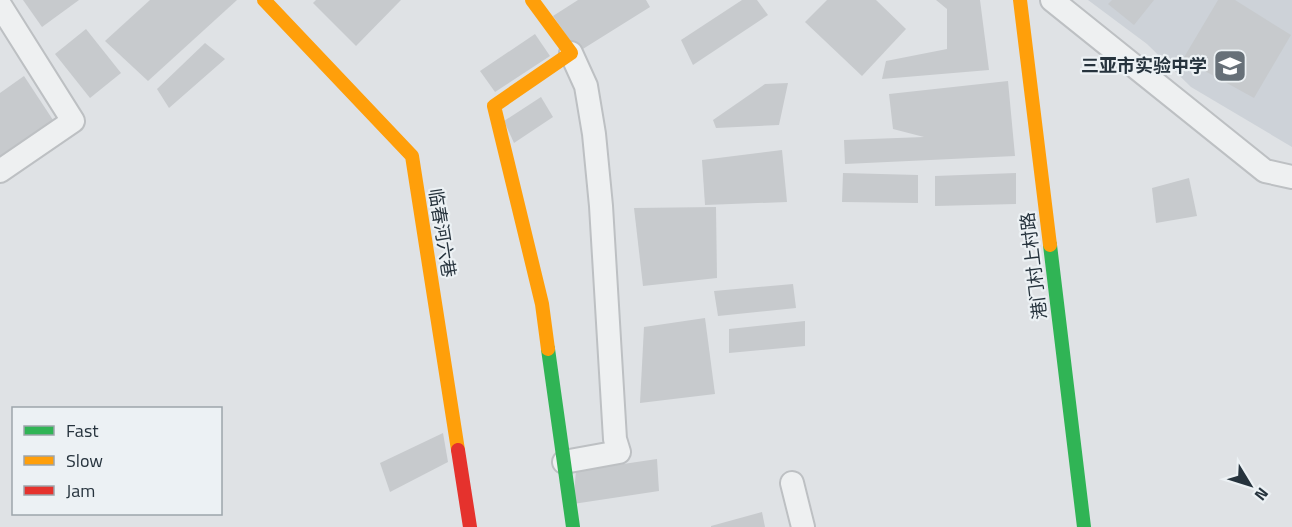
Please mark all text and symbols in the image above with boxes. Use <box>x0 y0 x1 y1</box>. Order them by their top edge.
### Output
school or university icon: 三亚市实验中学 <box>1212 48 1248 84</box>
place label: 三亚市实验中学 <box>1081 52 1207 79</box>
street label: 临春河六巷 <box>422 186 463 279</box>
street label: 港门村上村路 <box>1014 211 1053 321</box>
legend <box>12 407 222 515</box>
text: Fast <box>66 417 99 444</box>
text: Slow <box>66 447 103 474</box>
north arrow <box>1220 455 1280 515</box>
text: Jam <box>66 477 95 504</box>
text: N <box>1249 482 1275 506</box>

